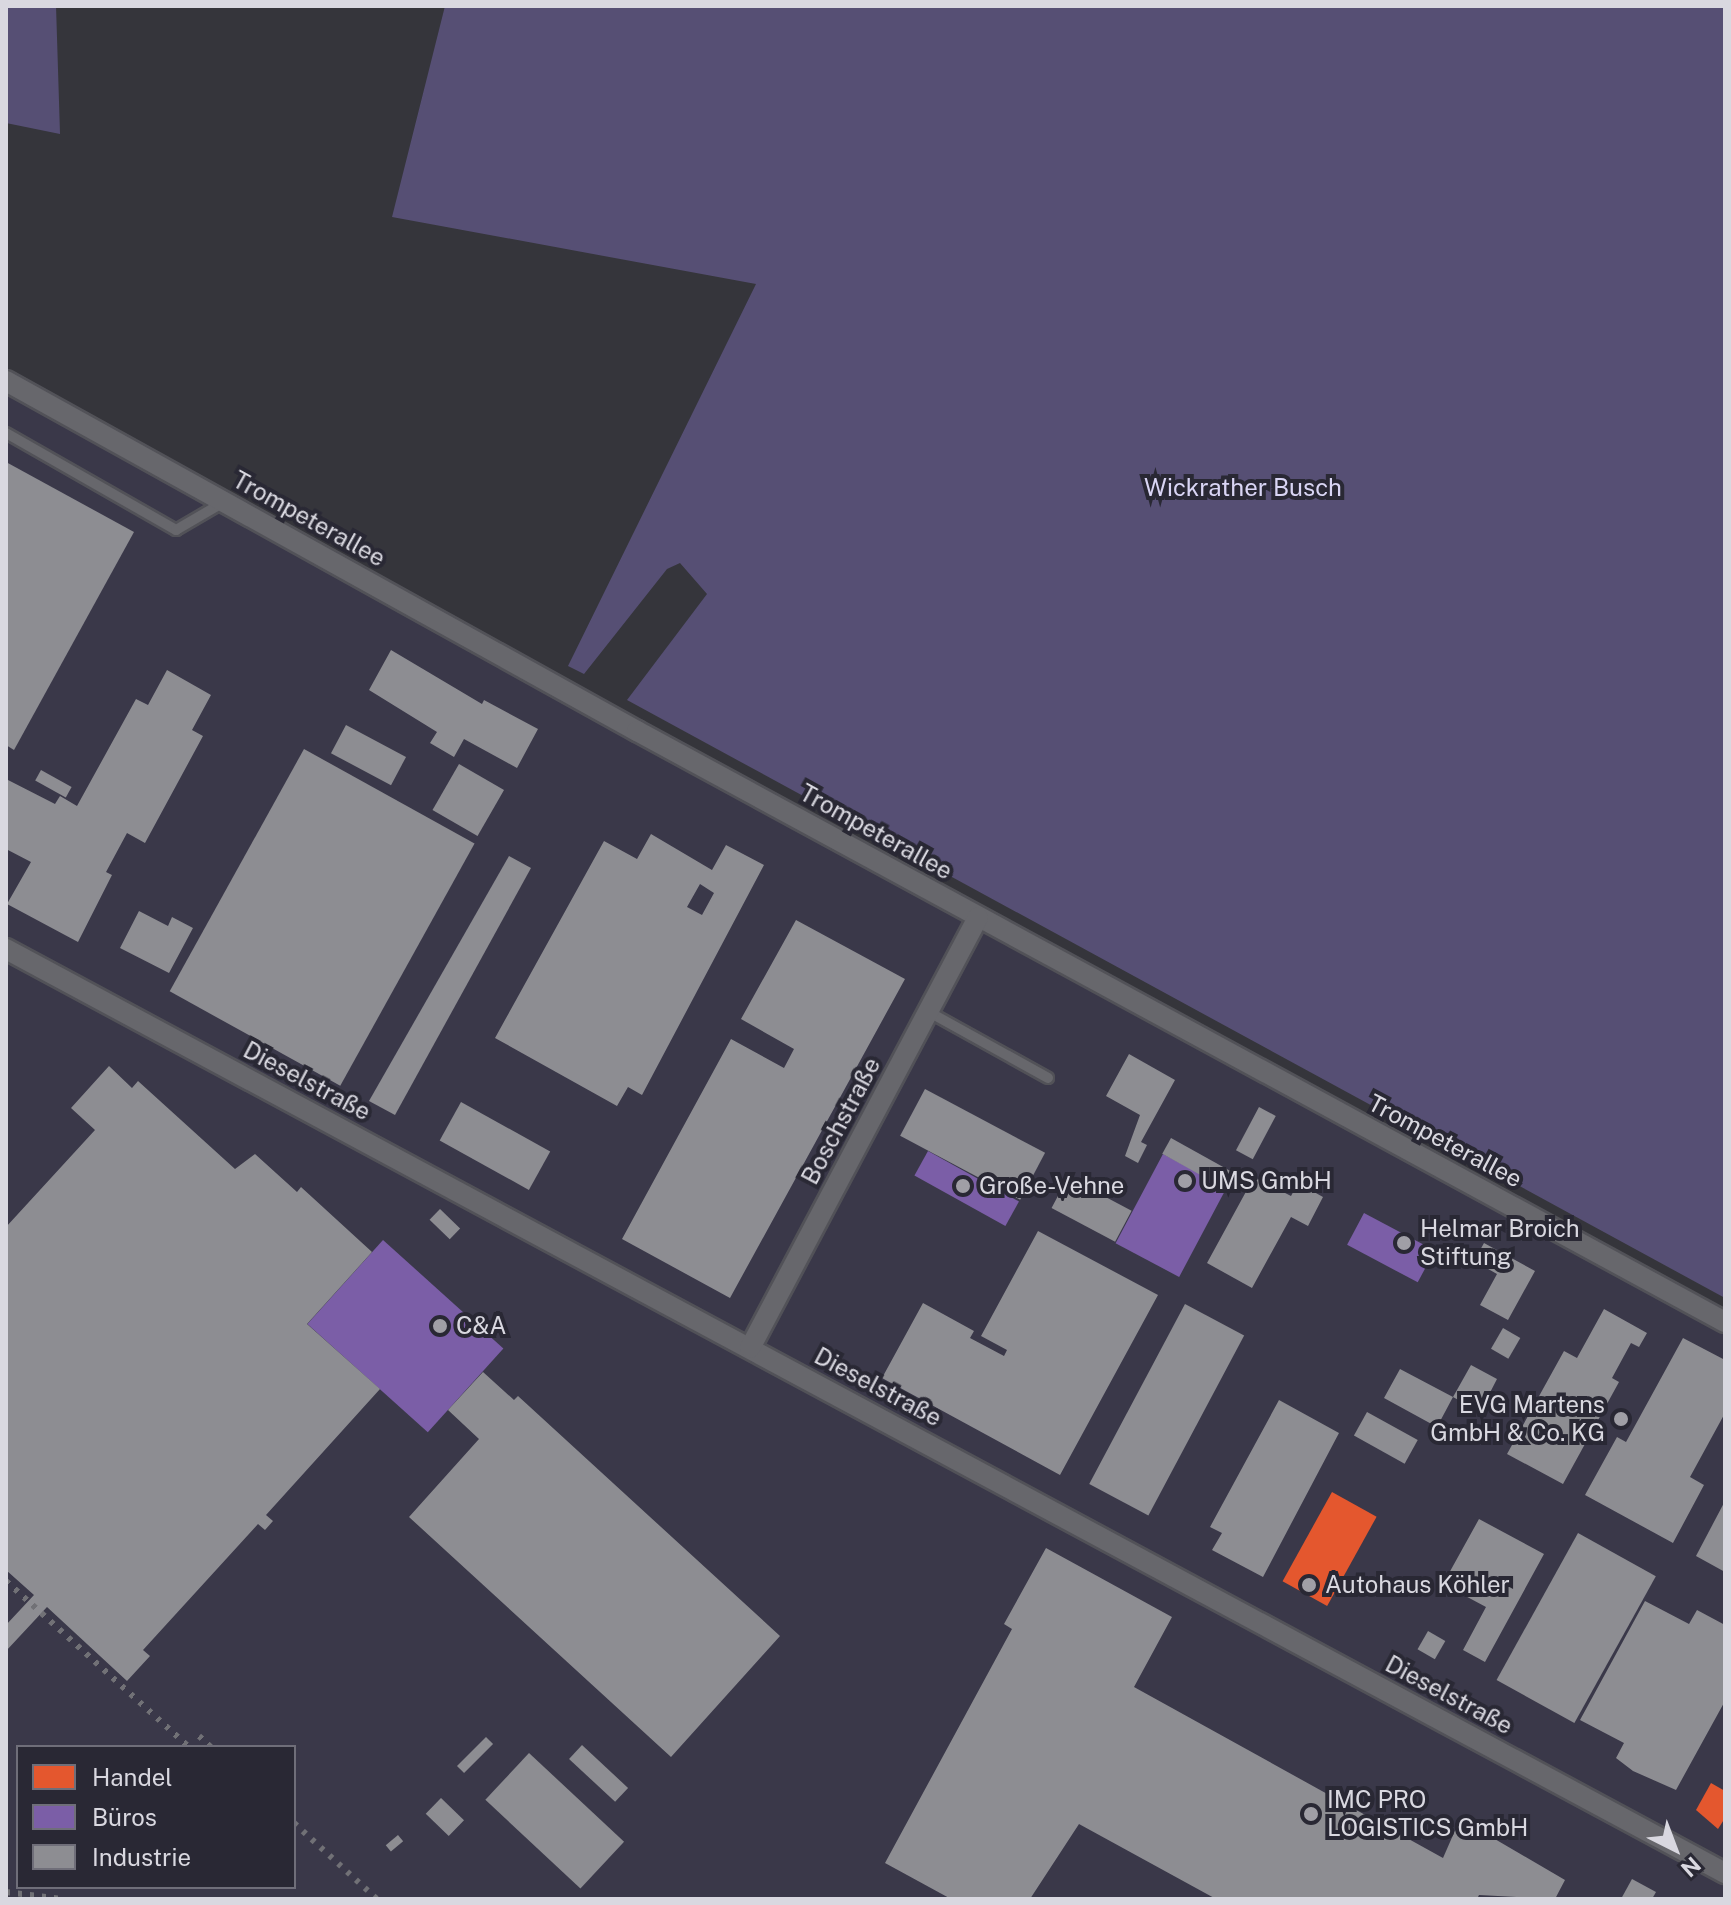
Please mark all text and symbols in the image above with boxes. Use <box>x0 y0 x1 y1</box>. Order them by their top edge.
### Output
street label: Trompeterallee <box>228 465 390 573</box>
park label: Wickrather Busch <box>1144 474 1342 502</box>
street label: Trompeterallee <box>795 778 957 886</box>
street label: Dieselstraße <box>238 1035 376 1127</box>
street label: Boschstraße <box>796 1053 886 1189</box>
street label: Trompeterallee <box>1363 1088 1527 1194</box>
place label: UMS GmbH <box>1201 1167 1332 1195</box>
place label: Große-Vehne <box>979 1172 1124 1200</box>
marker: UMS GmbH <box>1176 1172 1194 1190</box>
marker: Große-Vehne <box>954 1177 972 1195</box>
place label: Helmar Broich Stiftung <box>1420 1215 1580 1271</box>
marker: Helmar Broich Stiftung <box>1395 1234 1413 1252</box>
place label: C&A <box>456 1312 507 1340</box>
marker: C&A <box>431 1317 449 1335</box>
street label: Dieselstraße <box>809 1341 947 1433</box>
place label: EVG Martens GmbH & Co. KG <box>1430 1391 1605 1447</box>
marker: EVG Martens GmbH & Co. KG <box>1612 1410 1630 1428</box>
place label: Autohaus Köhler <box>1325 1571 1510 1599</box>
marker: Autohaus Köhler <box>1300 1576 1318 1594</box>
street label: Dieselstraße <box>1380 1649 1518 1741</box>
legend <box>16 1745 296 1889</box>
text: Handel <box>92 1763 173 1791</box>
place label: IMC PRO LOGISTICS GmbH <box>1327 1786 1528 1842</box>
text: Büros <box>92 1803 157 1831</box>
marker: IMC PRO LOGISTICS GmbH <box>1302 1805 1320 1823</box>
north arrow <box>1635 1809 1715 1889</box>
text: Industrie <box>92 1843 191 1871</box>
text: N <box>1676 1851 1706 1882</box>

